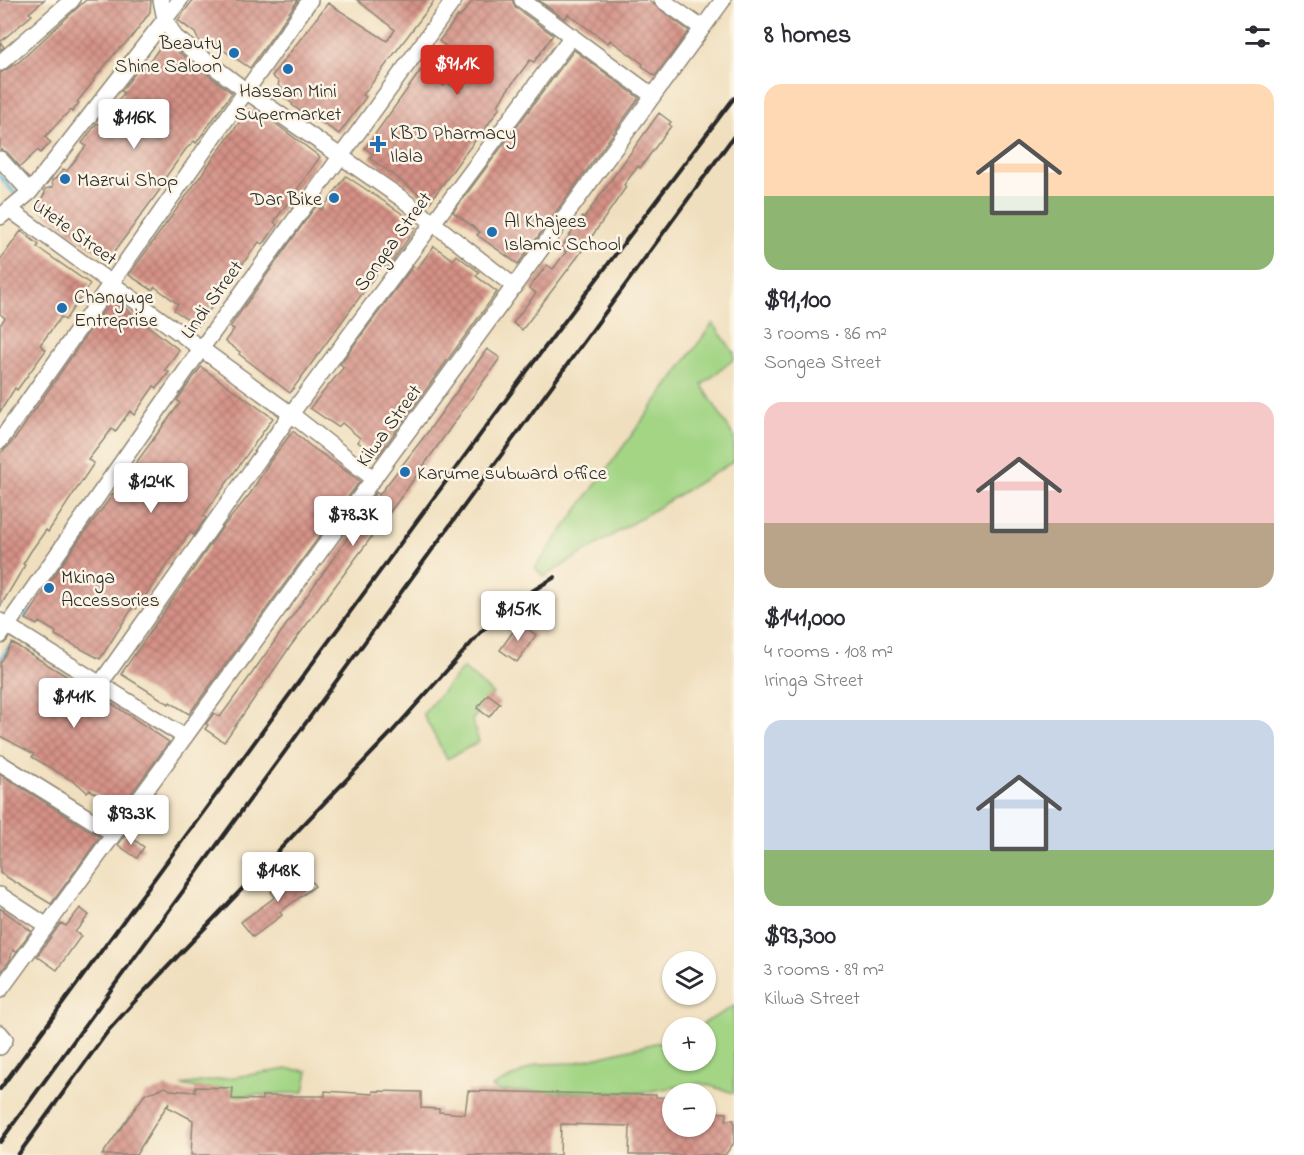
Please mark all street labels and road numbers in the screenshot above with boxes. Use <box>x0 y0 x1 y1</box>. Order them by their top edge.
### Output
street label: Songea Street <box>348 186 441 299</box>
street label: Utete Street <box>25 192 122 274</box>
street label: Lindi Street <box>175 255 252 346</box>
street label: Kilwa Street <box>350 379 430 474</box>

